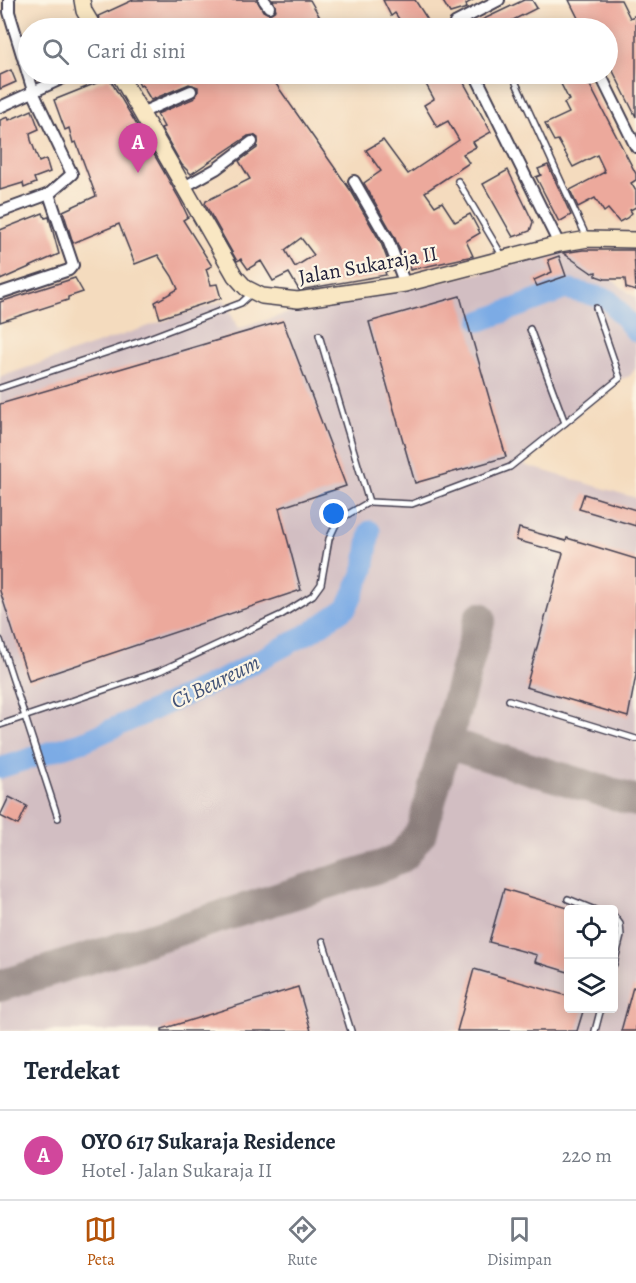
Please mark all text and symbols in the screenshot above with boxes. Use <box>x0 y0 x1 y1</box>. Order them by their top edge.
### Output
search box <box>18 18 618 84</box>
icon: search <box>39 35 72 68</box>
text: Cari di sini <box>87 36 186 66</box>
pin: A <box>118 124 158 173</box>
street label: Jalan Sukaraja II <box>296 239 440 291</box>
your location <box>319 499 348 528</box>
water label: Ci Beureum <box>166 647 265 716</box>
map controls <box>564 905 618 1013</box>
button: locate <box>564 905 618 959</box>
button: layers <box>564 959 618 1013</box>
text: Terdekat <box>24 1053 120 1088</box>
text: OYO 617 Sukaraja Residence <box>81 1127 336 1157</box>
text: A <box>37 1142 50 1169</box>
text: 220 m <box>562 1142 612 1169</box>
text: Hotel · Jalan Sukaraja II <box>81 1157 272 1184</box>
tab: Peta <box>84 1213 117 1271</box>
tab: Rute <box>286 1213 319 1271</box>
tab: Disimpan <box>487 1213 552 1271</box>

